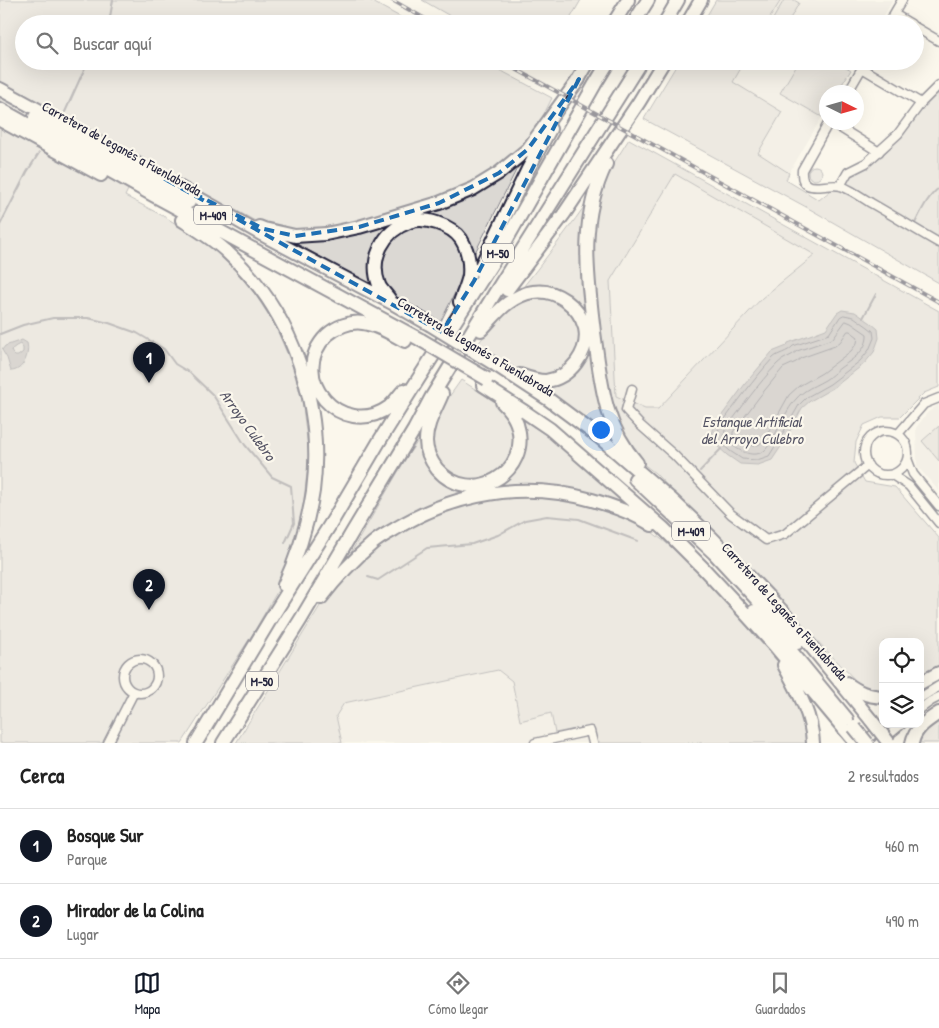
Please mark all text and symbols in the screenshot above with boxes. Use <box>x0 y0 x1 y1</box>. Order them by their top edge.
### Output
search box <box>15 15 924 70</box>
icon: search <box>33 29 61 57</box>
text: Buscar aquí <box>73 30 152 56</box>
north arrow <box>819 85 864 130</box>
street label: Carretera de Leganés a Fuenlabrada <box>38 96 206 201</box>
road number: M-409 <box>194 206 232 224</box>
road number: M-50 <box>482 244 514 262</box>
street label: Carretera de Leganés a Fuenlabrada <box>394 292 558 401</box>
pin: 1 <box>133 342 165 383</box>
water label: Arroyo Culebro <box>215 385 281 465</box>
water label: Estanque Artificial del Arroyo Culebro <box>701 411 804 449</box>
your location <box>588 417 614 443</box>
road number: M-409 <box>672 522 710 540</box>
street label: Carretera de Leganés a Fuenlabrada <box>717 538 852 685</box>
pin: 2 <box>133 569 165 610</box>
map controls <box>879 638 924 728</box>
button: locate <box>879 638 924 683</box>
road number: M-50 <box>246 671 278 690</box>
button: layers <box>879 683 924 728</box>
text: Cerca <box>20 761 64 790</box>
text: 2 resultados <box>848 765 919 787</box>
text: Bosque Sur <box>67 822 144 848</box>
text: 1 <box>33 835 39 857</box>
text: 460 m <box>885 835 919 857</box>
text: Parque <box>67 848 107 870</box>
text: Mirador de la Colina <box>67 897 204 923</box>
text: 2 <box>32 910 40 932</box>
text: 490 m <box>885 910 919 932</box>
text: Lugar <box>67 923 99 945</box>
tab: Mapa <box>133 969 161 1018</box>
tab: Cómo llegar <box>428 969 488 1018</box>
tab: Guardados <box>755 969 806 1018</box>

